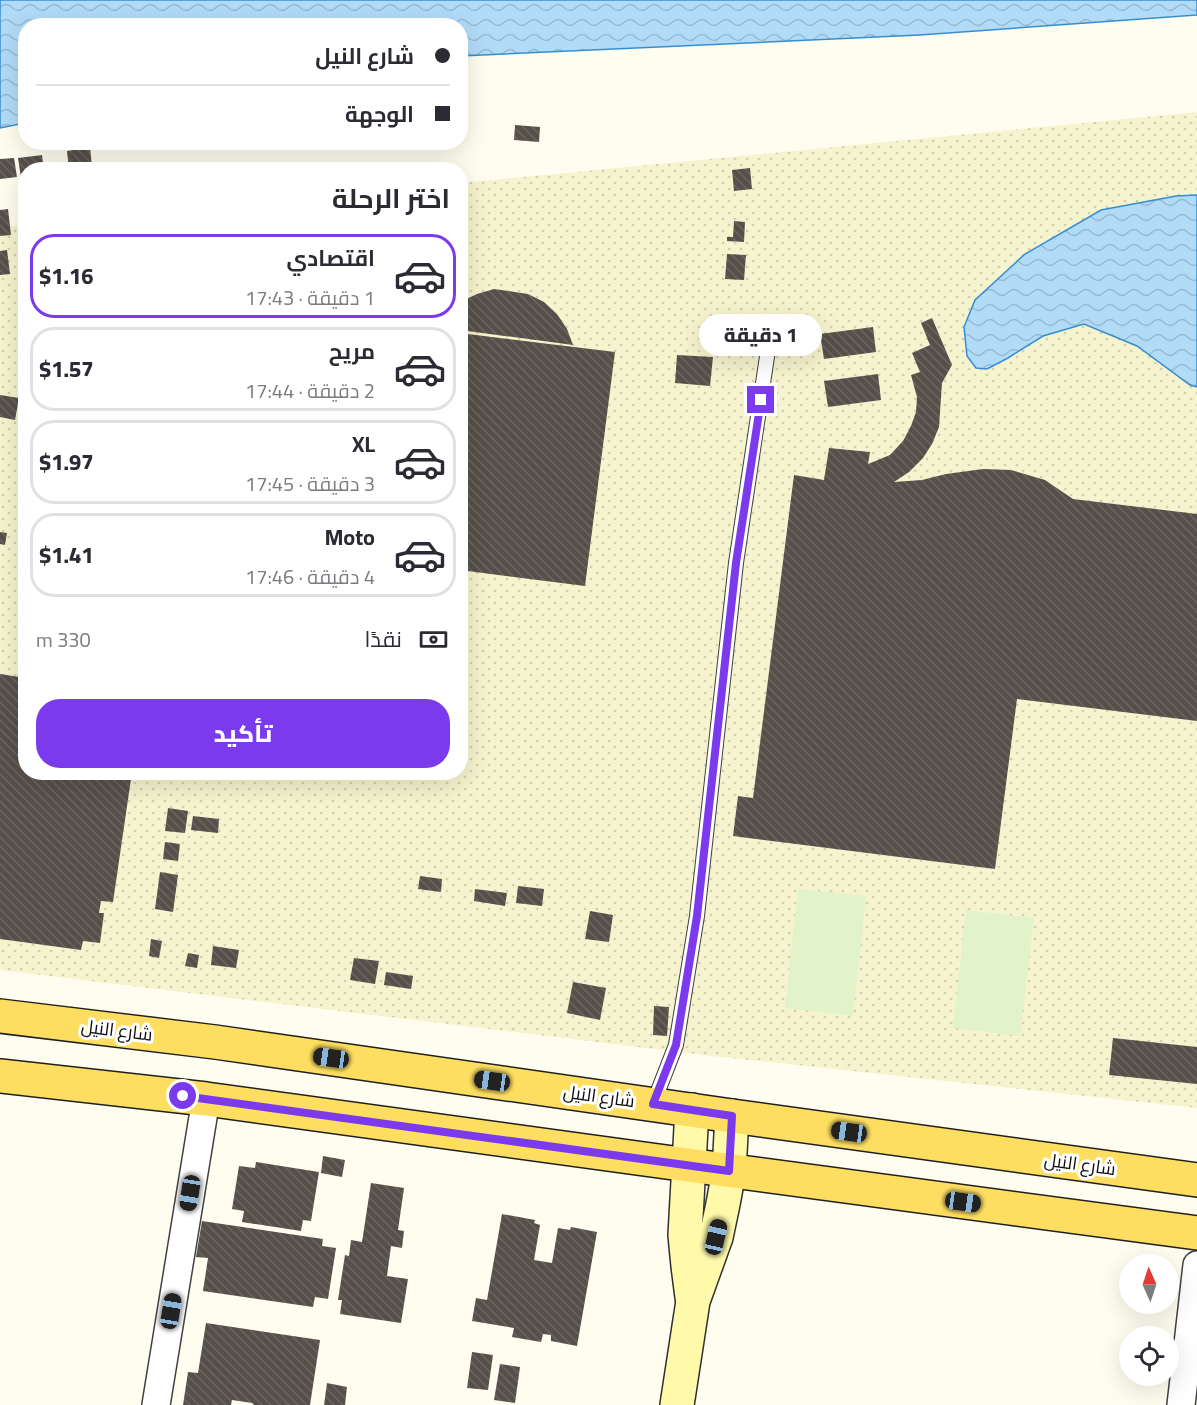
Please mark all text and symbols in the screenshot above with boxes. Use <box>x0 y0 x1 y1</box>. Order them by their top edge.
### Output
text: شارع النيل <box>315 35 414 77</box>
text: الوجهة <box>345 93 414 135</box>
text: اختر الرحلة <box>332 173 450 223</box>
text: اقتصادي <box>286 237 375 279</box>
icon: car <box>393 249 447 303</box>
text: $1.16 <box>39 255 93 297</box>
text: 1 دقيقة · 17:43 <box>245 279 375 316</box>
callout: 1 دقيقة <box>700 313 822 355</box>
text: 1 دقيقة <box>724 316 797 353</box>
text: مريح <box>329 330 375 372</box>
icon: car <box>393 342 447 396</box>
text: $1.57 <box>39 348 93 390</box>
text: 2 دقيقة · 17:44 <box>245 372 375 409</box>
route end <box>747 386 774 413</box>
text: XL <box>352 423 375 465</box>
icon: car <box>393 435 447 489</box>
text: $1.97 <box>39 441 93 483</box>
text: 3 دقيقة · 17:45 <box>245 465 375 502</box>
text: Moto <box>325 516 375 558</box>
icon: car <box>393 528 447 582</box>
text: $1.41 <box>39 534 93 576</box>
text: 4 دقيقة · 17:46 <box>245 558 375 595</box>
text: نقدًا <box>364 618 402 660</box>
text: 330 m <box>36 621 91 658</box>
icon: cash <box>417 623 450 656</box>
button: تأكيد <box>36 699 450 768</box>
street label: شارع النيل <box>79 1009 155 1051</box>
car <box>312 1047 350 1069</box>
car <box>473 1070 511 1092</box>
street label: شارع النيل <box>561 1075 637 1117</box>
route start <box>169 1082 196 1109</box>
car <box>830 1121 868 1143</box>
street label: شارع النيل <box>1042 1143 1118 1185</box>
car <box>178 1174 202 1212</box>
car <box>944 1191 982 1213</box>
car <box>703 1217 729 1257</box>
north arrow <box>1119 1254 1179 1314</box>
map controls <box>1119 1254 1179 1386</box>
car <box>159 1292 183 1330</box>
button: locate <box>1119 1326 1179 1386</box>

